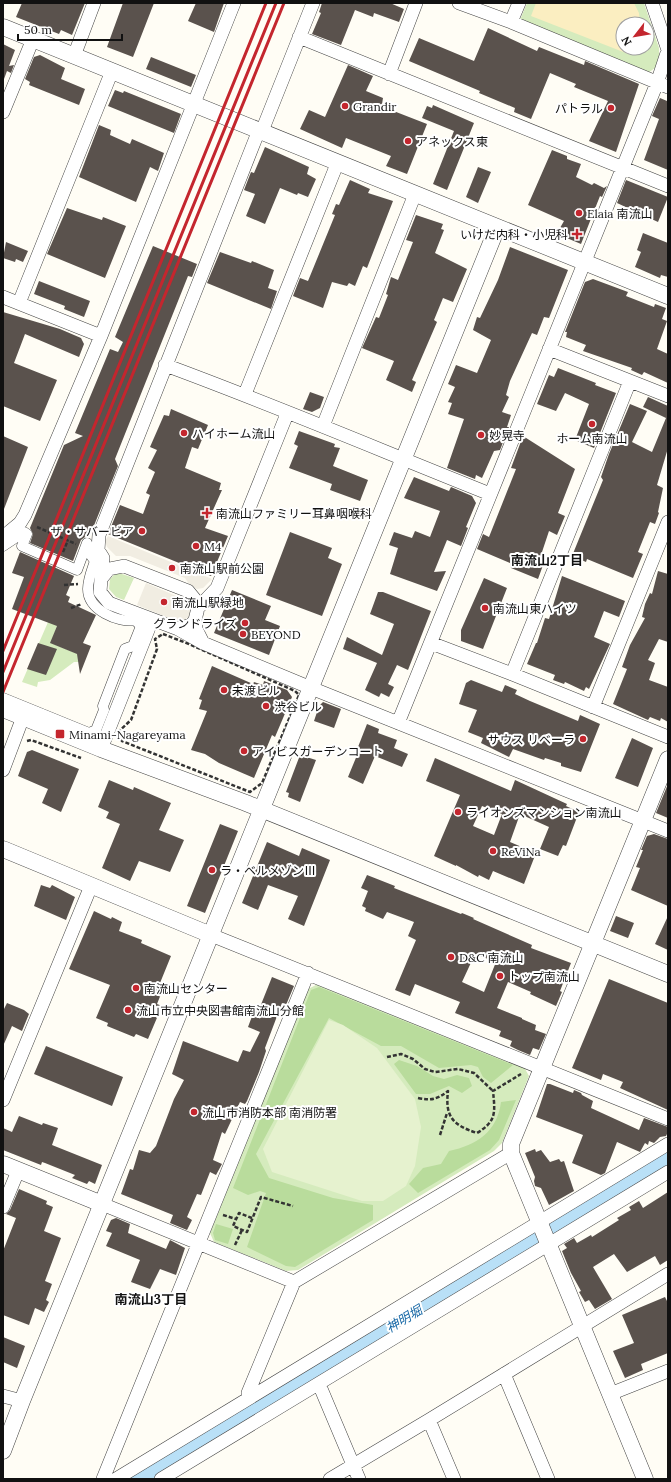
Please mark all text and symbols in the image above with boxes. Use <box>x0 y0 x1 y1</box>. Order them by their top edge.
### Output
scale bar <box>18 16 122 42</box>
north arrow <box>615 16 655 56</box>
text: 50 m <box>24 22 52 37</box>
text: N <box>618 33 635 48</box>
place label: Grandir <box>353 99 397 114</box>
marker: Grandir <box>340 101 350 111</box>
place label: パトラル <box>555 101 603 116</box>
marker: パトラル <box>606 103 616 113</box>
place label: アネックス東 <box>416 134 488 149</box>
marker: アネックス東 <box>403 136 413 146</box>
place label: Elaia 南流山 <box>587 206 653 221</box>
marker: Elaia 南流山 <box>574 208 584 218</box>
place label: いけだ内科・小児科 <box>460 227 568 242</box>
marker: いけだ内科・小児科 <box>571 228 583 240</box>
marker: ホーム南流山 <box>587 419 597 429</box>
place label: ハイホーム流山 <box>192 426 275 441</box>
marker: ハイホーム流山 <box>179 428 189 438</box>
place label: 妙晃寺 <box>489 428 525 443</box>
marker: 妙晃寺 <box>476 430 486 440</box>
place label: ホーム南流山 <box>556 431 628 446</box>
place label: 南流山ファミリー耳鼻咽喉科 <box>216 506 372 521</box>
marker: 南流山ファミリー耳鼻咽喉科 <box>201 507 213 519</box>
place label: ザ・サバービア <box>50 524 134 539</box>
marker: ザ・サバービア <box>137 526 147 536</box>
place label: M4 <box>204 539 222 554</box>
marker: M4 <box>191 541 201 551</box>
district label: 南流山2丁目 <box>511 552 583 569</box>
place label: 南流山駅前公園 <box>180 561 264 576</box>
marker: 南流山駅前公園 <box>167 563 177 573</box>
place label: 南流山駅緑地 <box>172 595 244 610</box>
marker: 南流山駅緑地 <box>159 597 169 607</box>
place label: 南流山東ハイツ <box>493 601 577 616</box>
marker: 南流山東ハイツ <box>480 603 490 613</box>
place label: グランドライズ <box>153 616 237 631</box>
marker: グランドライズ <box>240 618 250 628</box>
place label: BEYOND <box>251 627 301 642</box>
marker: BEYOND <box>238 629 248 639</box>
place label: 未渡ビル <box>232 683 280 698</box>
marker: 未渡ビル <box>219 685 229 695</box>
place label: 渋谷ビル <box>274 699 322 714</box>
marker: 渋谷ビル <box>261 701 271 711</box>
place label: Minami-Nagareyama <box>69 727 186 742</box>
marker: Minami-Nagareyama <box>54 728 66 740</box>
place label: サウス リベーラ <box>488 732 575 747</box>
marker: サウス リベーラ <box>578 734 588 744</box>
place label: アイビスガーデンコート <box>252 744 383 759</box>
marker: アイビスガーデンコート <box>239 746 249 756</box>
place label: ライオンズマンション南流山 <box>466 805 622 820</box>
marker: ライオンズマンション南流山 <box>453 807 463 817</box>
place label: ReViNa <box>501 844 541 859</box>
marker: ReViNa <box>488 846 498 856</box>
place label: ラ・ベルメゾンⅢ <box>220 863 316 878</box>
marker: ラ・ベルメゾンⅢ <box>207 865 217 875</box>
place label: D&C 南流山 <box>459 950 524 965</box>
marker: D&C 南流山 <box>446 952 456 962</box>
place label: トップ南流山 <box>508 969 580 984</box>
marker: トップ南流山 <box>495 971 505 981</box>
place label: 南流山センター <box>144 981 228 996</box>
marker: 南流山センター <box>131 983 141 993</box>
place label: 流山市立中央図書館南流山分館 <box>136 1003 304 1018</box>
marker: 流山市立中央図書館南流山分館 <box>123 1005 133 1015</box>
place label: 流山市消防本部 南消防署 <box>202 1105 337 1120</box>
marker: 流山市消防本部 南消防署 <box>189 1107 199 1117</box>
district label: 南流山3丁目 <box>115 1291 187 1308</box>
water label: 神明堀 <box>383 1301 427 1336</box>

